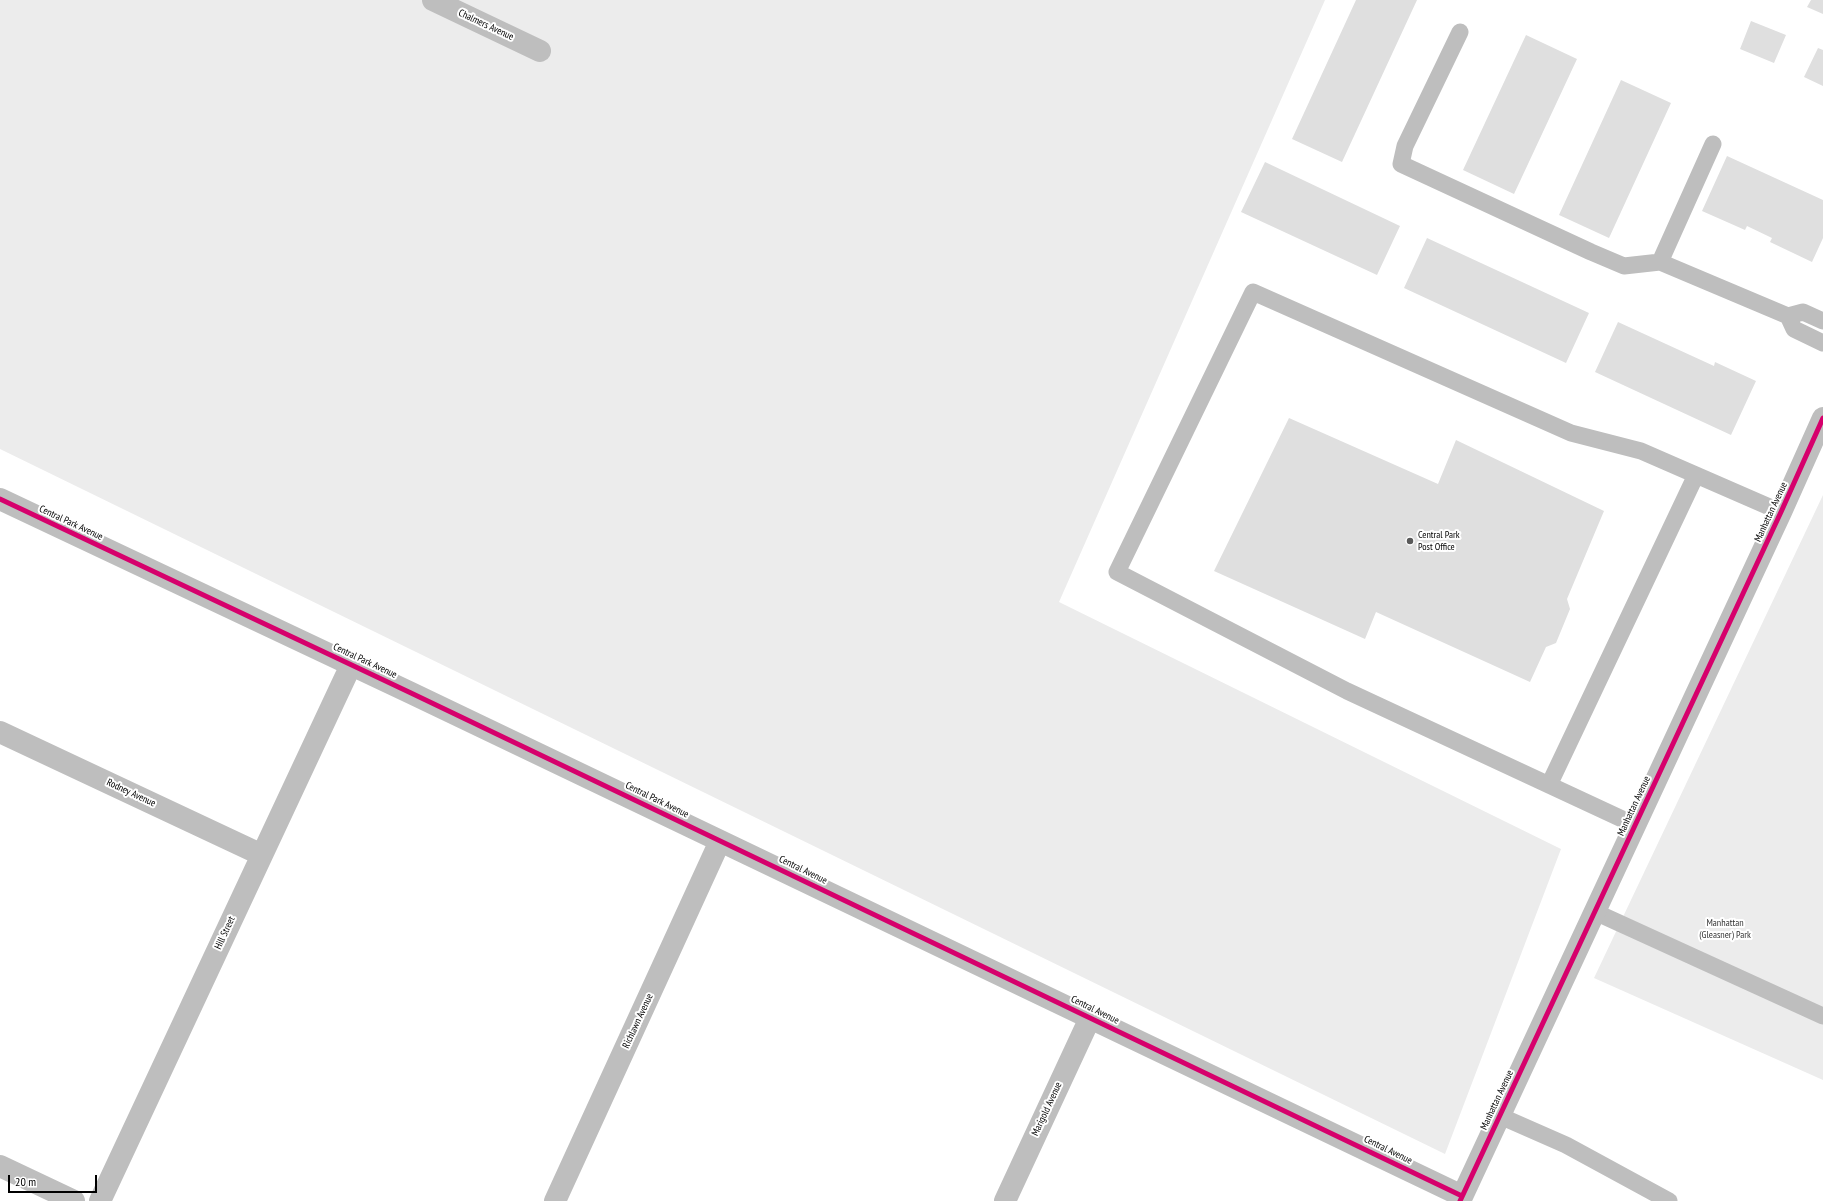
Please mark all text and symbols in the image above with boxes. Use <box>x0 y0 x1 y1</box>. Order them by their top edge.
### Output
street label: Chalmers Avenue <box>457 7 515 43</box>
street label: Manhattan Avenue <box>1752 480 1790 544</box>
street label: Central Park Avenue <box>37 503 105 543</box>
place label: Central Park Post Office <box>1418 529 1460 552</box>
marker: Central Park Post Office <box>1405 536 1415 546</box>
street label: Central Park Avenue <box>331 641 399 681</box>
street label: Manhattan Avenue <box>1615 774 1653 838</box>
street label: Rodney Avenue <box>105 776 157 810</box>
street label: Central Park Avenue <box>623 779 691 821</box>
street label: Central Avenue <box>777 853 829 887</box>
street label: Hill Street <box>212 915 238 951</box>
park label: Manhattan (Gleasner) Park <box>1699 917 1751 940</box>
street label: Richlawn Avenue <box>620 992 656 1050</box>
street label: Central Avenue <box>1069 993 1121 1027</box>
street label: Manhattan Avenue <box>1478 1068 1516 1132</box>
street label: Marigold Avenue <box>1029 1080 1065 1138</box>
street label: Central Avenue <box>1362 1133 1414 1167</box>
scale bar <box>10 1167 99 1193</box>
text: 20 m <box>15 1174 36 1189</box>

